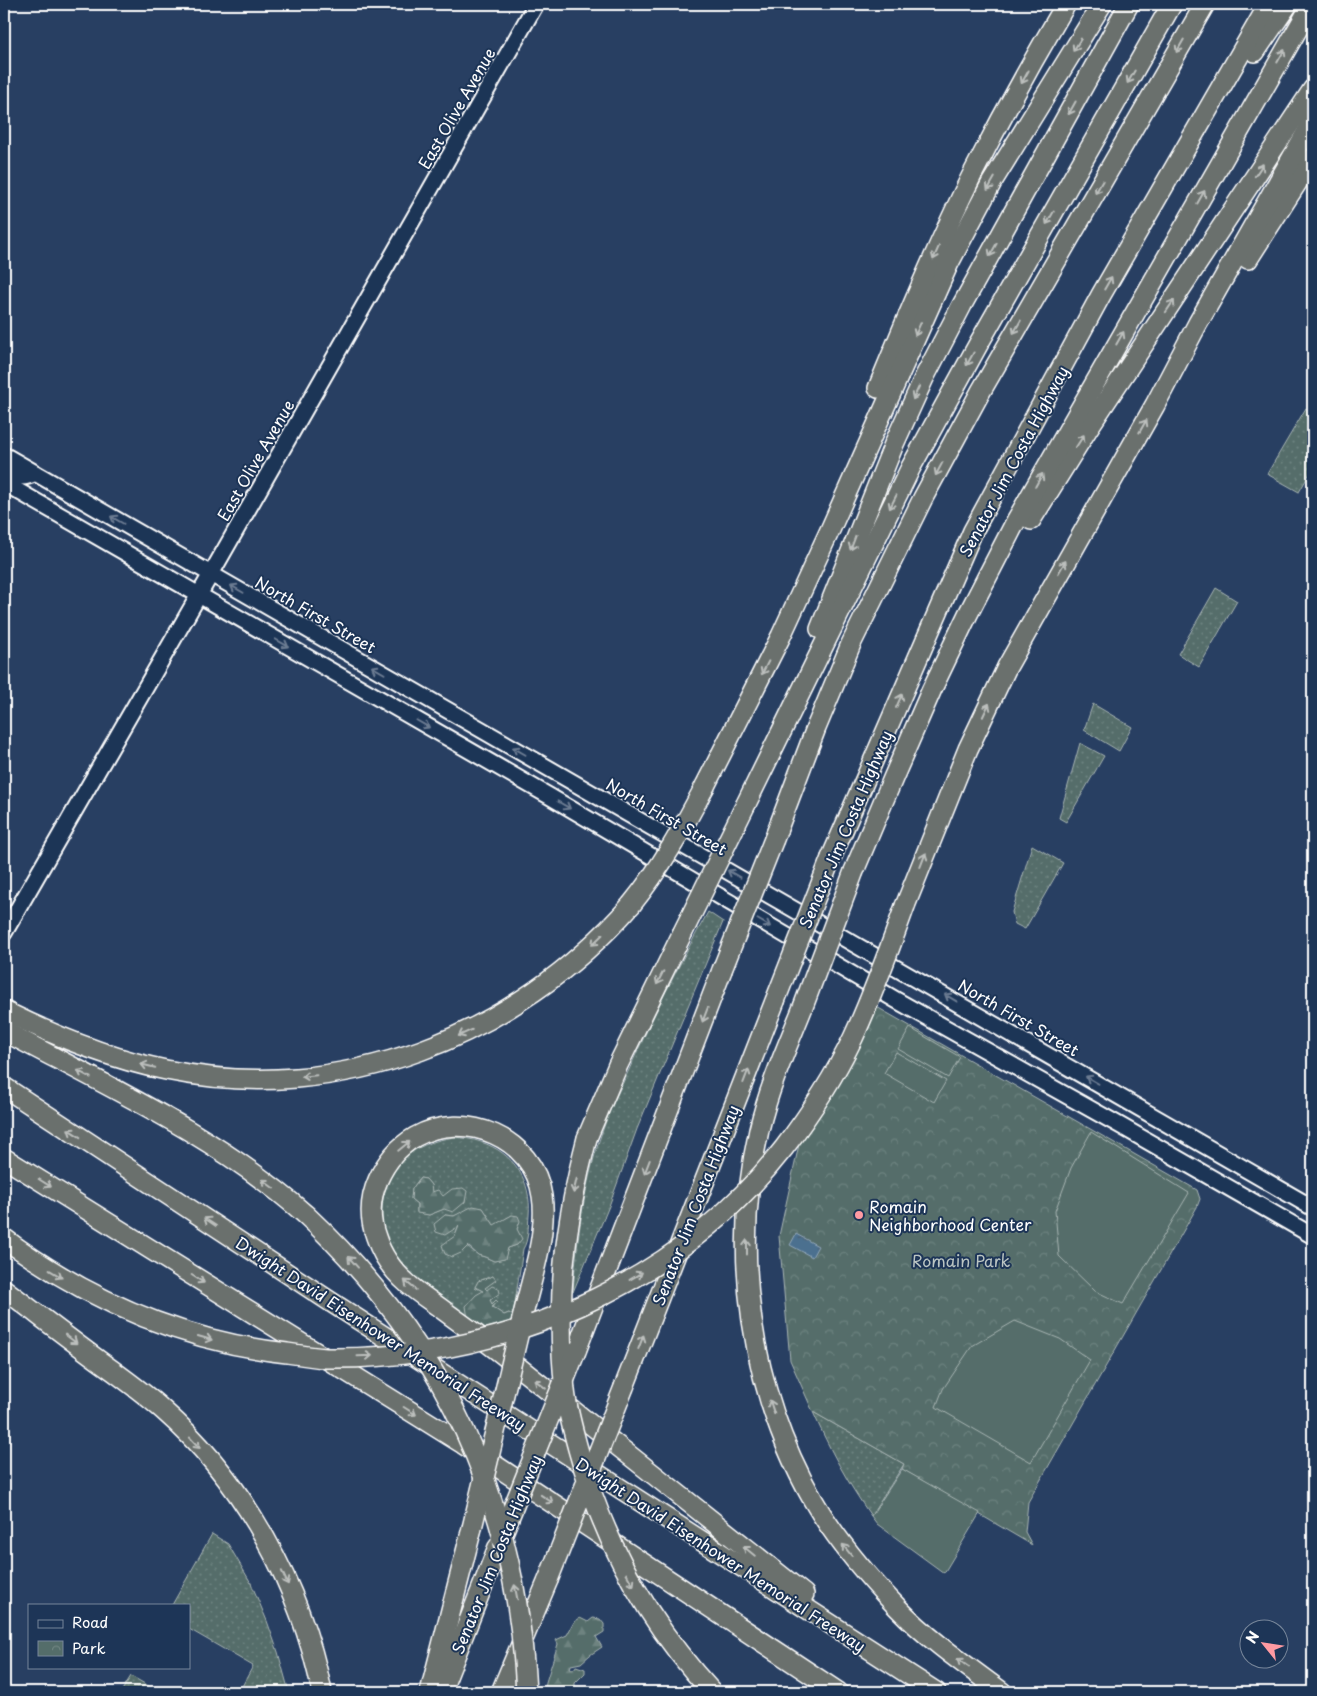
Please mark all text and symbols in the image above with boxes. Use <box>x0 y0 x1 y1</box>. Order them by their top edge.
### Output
one-way arrow <box>1071 38 1081 52</box>
one-way arrow <box>1175 38 1185 53</box>
street label: East Olive Avenue <box>412 43 500 173</box>
one-way arrow <box>1277 50 1287 64</box>
one-way arrow <box>1020 69 1030 84</box>
one-way arrow <box>1125 69 1135 83</box>
one-way arrow <box>1066 100 1076 115</box>
one-way arrow <box>1255 164 1265 178</box>
one-way arrow <box>986 176 996 190</box>
one-way arrow <box>1093 179 1103 193</box>
one-way arrow <box>1196 191 1206 205</box>
one-way arrow <box>1045 210 1055 225</box>
one-way arrow <box>987 242 997 257</box>
one-way arrow <box>930 245 940 260</box>
one-way arrow <box>1104 276 1114 290</box>
one-way arrow <box>1165 299 1175 313</box>
one-way arrow <box>1012 320 1022 334</box>
one-way arrow <box>913 321 923 336</box>
one-way arrow <box>1115 332 1125 346</box>
one-way arrow <box>965 351 974 366</box>
street label: Senator Jim Costa Highway <box>952 361 1074 561</box>
one-way arrow <box>911 385 921 400</box>
street label: East Olive Avenue <box>211 395 299 525</box>
one-way arrow <box>1138 419 1148 434</box>
one-way arrow <box>1075 435 1085 449</box>
one-way arrow <box>934 462 944 477</box>
one-way arrow <box>1035 473 1045 487</box>
one-way arrow <box>888 494 897 509</box>
one-way arrow <box>110 514 124 524</box>
one-way arrow <box>848 535 857 550</box>
one-way arrow <box>1057 560 1067 575</box>
street label: North First Street <box>251 570 381 659</box>
one-way arrow <box>231 584 245 594</box>
one-way arrow <box>274 639 289 649</box>
one-way arrow <box>760 660 769 675</box>
one-way arrow <box>372 664 386 674</box>
one-way arrow <box>894 694 904 709</box>
one-way arrow <box>981 703 991 718</box>
one-way arrow <box>415 720 430 729</box>
street label: Senator Jim Costa Highway <box>792 726 898 932</box>
one-way arrow <box>512 746 527 756</box>
street label: North First Street <box>602 772 732 861</box>
one-way arrow <box>556 800 570 810</box>
one-way arrow <box>919 853 928 869</box>
one-way arrow <box>728 869 742 879</box>
one-way arrow <box>757 918 771 928</box>
one-way arrow <box>591 934 604 946</box>
one-way arrow <box>655 970 664 985</box>
street label: North First Street <box>954 973 1084 1062</box>
one-way arrow <box>945 993 959 1003</box>
one-way arrow <box>700 1007 709 1022</box>
one-way arrow <box>458 1029 473 1038</box>
one-way arrow <box>140 1061 156 1070</box>
one-way arrow <box>77 1069 92 1078</box>
one-way arrow <box>741 1069 751 1084</box>
one-way arrow <box>301 1071 317 1081</box>
one-way arrow <box>1085 1074 1099 1084</box>
street label: Senator Jim Costa Highway <box>646 1101 744 1309</box>
one-way arrow <box>67 1128 81 1138</box>
one-way arrow <box>397 1140 410 1151</box>
one-way arrow <box>642 1159 651 1174</box>
one-way arrow <box>570 1177 579 1193</box>
one-way arrow <box>38 1179 52 1189</box>
one-way arrow <box>261 1179 275 1189</box>
place label: Romain Neighborhood Center <box>869 1194 1032 1236</box>
marker: Romain Neighborhood Center <box>853 1209 865 1221</box>
one-way arrow <box>204 1217 218 1227</box>
street label: Dwight David Eisenhower Memorial Freeway <box>231 1230 531 1436</box>
one-way arrow <box>742 1240 752 1256</box>
park label: Romain Park <box>912 1248 1010 1272</box>
one-way arrow <box>347 1256 359 1268</box>
one-way arrow <box>49 1269 63 1279</box>
one-way arrow <box>628 1271 642 1281</box>
one-way arrow <box>191 1273 205 1284</box>
one-way arrow <box>404 1280 417 1291</box>
one-way arrow <box>196 1333 212 1343</box>
one-way arrow <box>64 1334 77 1345</box>
one-way arrow <box>638 1334 647 1349</box>
one-way arrow <box>357 1351 373 1361</box>
one-way arrow <box>533 1378 546 1389</box>
one-way arrow <box>767 1399 777 1415</box>
one-way arrow <box>403 1406 417 1416</box>
one-way arrow <box>189 1437 201 1450</box>
street label: Senator Jim Costa Highway <box>445 1451 547 1657</box>
street label: Dwight David Eisenhower Memorial Freeway <box>571 1451 871 1657</box>
one-way arrow <box>539 1494 553 1504</box>
one-way arrow <box>842 1544 853 1557</box>
one-way arrow <box>743 1545 756 1556</box>
one-way arrow <box>281 1570 290 1585</box>
one-way arrow <box>626 1572 636 1587</box>
one-way arrow <box>510 1584 520 1600</box>
legend <box>28 1604 190 1668</box>
text: Road <box>72 1610 108 1633</box>
north arrow <box>1240 1618 1290 1668</box>
text: N <box>1240 1627 1264 1647</box>
text: Park <box>72 1636 106 1659</box>
one-way arrow <box>956 1658 970 1668</box>

